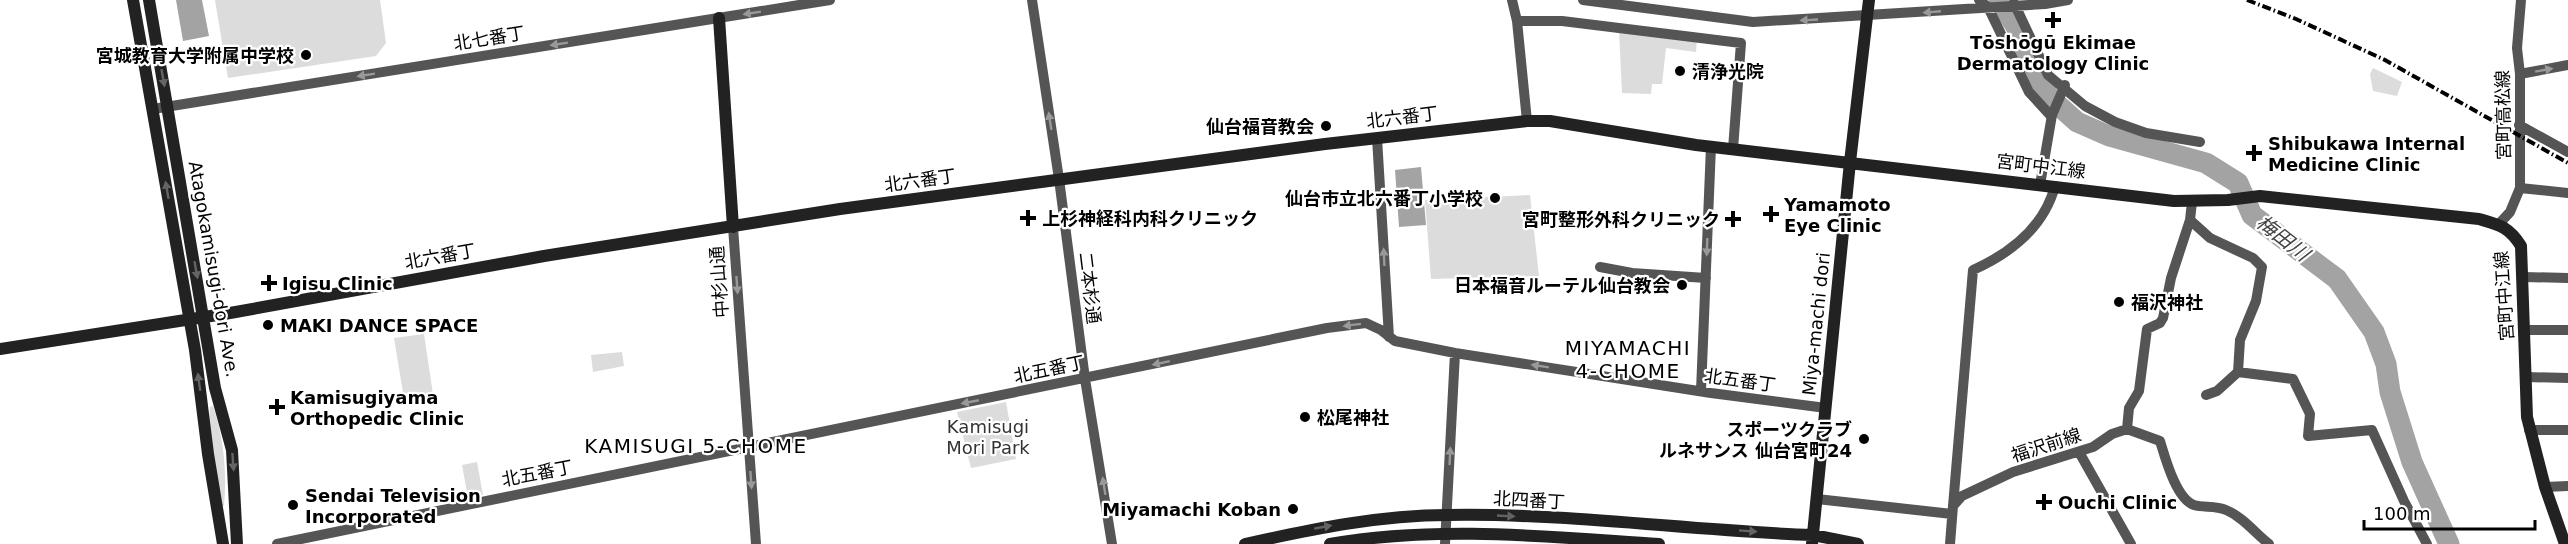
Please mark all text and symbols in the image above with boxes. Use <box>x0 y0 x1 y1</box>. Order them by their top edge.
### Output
one-way arrow <box>1923 7 1942 16</box>
one-way arrow <box>742 8 761 17</box>
marker: Tōshōgū Ekimae Dermatology Clinic <box>2044 11 2062 29</box>
one-way arrow <box>1799 15 1818 24</box>
street label: 北七番丁 <box>452 22 526 54</box>
place label: Tōshōgū Ekimae Dermatology Clinic <box>1957 32 2149 74</box>
one-way arrow <box>549 39 568 48</box>
place label: 宮城教育大学附属中学校 <box>96 45 294 66</box>
marker: 宮城教育大学附属中学校 <box>299 48 313 62</box>
place label: 清浄光院 <box>1692 61 1764 82</box>
marker: 清浄光院 <box>1673 64 1687 78</box>
one-way arrow <box>2535 65 2554 74</box>
one-way arrow <box>158 69 167 88</box>
one-way arrow <box>357 70 376 79</box>
street label: 宮町高松線 <box>2492 70 2514 160</box>
street label: 北六番丁 <box>1365 102 1439 132</box>
one-way arrow <box>1046 111 1055 130</box>
place label: 仙台福音教会 <box>1206 116 1314 137</box>
marker: 仙台福音教会 <box>1319 119 1333 133</box>
place label: Shibukawa Internal Medicine Clinic <box>2268 133 2465 175</box>
marker: Shibukawa Internal Medicine Clinic <box>2245 144 2263 162</box>
street label: 宮町中江線 <box>1995 150 2087 182</box>
street label: Atagokamisugi-dori Ave. <box>185 159 243 379</box>
street label: 北六番丁 <box>883 165 957 195</box>
one-way arrow <box>162 180 171 199</box>
place label: 仙台市立北六番丁小学校 <box>1285 188 1483 209</box>
marker: 仙台市立北六番丁小学校 <box>1488 191 1502 205</box>
place label: Yamamoto Eye Clinic <box>1783 194 1891 236</box>
marker: Yamamoto Eye Clinic <box>1762 205 1780 223</box>
place label: 上杉神経科内科クリニック <box>1042 208 1258 229</box>
marker: 上杉神経科内科クリニック <box>1019 209 1037 227</box>
place label: 宮町整形外科クリニック <box>1522 209 1720 230</box>
marker: 宮町整形外科クリニック <box>1724 210 1742 228</box>
water label: 梅田川 <box>2252 210 2316 267</box>
one-way arrow <box>1702 237 1711 256</box>
street label: 北六番丁 <box>403 239 477 273</box>
street label: 中杉山通 <box>706 245 732 319</box>
one-way arrow <box>1380 248 1389 267</box>
street label: 宮町中江線 <box>2490 250 2518 342</box>
street label: 二本杉通 <box>1075 251 1105 325</box>
street label: Miya-machi dori <box>1798 251 1834 397</box>
one-way arrow <box>192 261 201 280</box>
place label: Igisu Clinic <box>282 273 393 294</box>
marker: Igisu Clinic <box>260 274 278 292</box>
place label: 日本福音ルーテル仙台教会 <box>1454 275 1670 296</box>
one-way arrow <box>732 276 742 295</box>
marker: 日本福音ルーテル仙台教会 <box>1675 278 1689 292</box>
place label: 福沢神社 <box>2131 292 2203 313</box>
marker: 福沢神社 <box>2112 295 2126 309</box>
place label: MAKI DANCE SPACE <box>280 315 478 336</box>
marker: MAKI DANCE SPACE <box>261 318 275 332</box>
one-way arrow <box>1343 320 1362 330</box>
district label: MIYAMACHI 4-CHOME <box>1565 336 1691 383</box>
street label: 北五番丁 <box>1012 351 1086 387</box>
one-way arrow <box>1152 358 1170 368</box>
one-way arrow <box>1530 362 1549 371</box>
street label: 北五番丁 <box>1703 365 1777 395</box>
one-way arrow <box>195 373 204 392</box>
place label: Kamisugiyama Orthopedic Clinic <box>290 387 464 429</box>
marker: Kamisugiyama Orthopedic Clinic <box>268 398 286 416</box>
one-way arrow <box>960 398 979 407</box>
place label: 松尾神社 <box>1317 407 1389 428</box>
marker: 松尾神社 <box>1298 410 1312 424</box>
park label: Kamisugi Mori Park <box>946 416 1030 458</box>
place label: スポーツクラブ ルネサンス 仙台宮町24 <box>1659 419 1852 461</box>
street label: 福沢前線 <box>2009 424 2083 466</box>
marker: スポーツクラブ ルネサンス 仙台宮町24 <box>1857 432 1871 446</box>
district label: KAMISUGI 5-CHOME <box>584 434 808 458</box>
one-way arrow <box>1445 447 1454 466</box>
one-way arrow <box>228 452 237 471</box>
street label: 北五番丁 <box>500 456 574 490</box>
one-way arrow <box>746 470 756 489</box>
one-way arrow <box>1099 477 1108 496</box>
place label: Sendai Television Incorporated <box>305 485 481 527</box>
street label: 北四番丁 <box>1492 488 1566 512</box>
place label: Ouchi Clinic <box>2058 492 2177 513</box>
marker: Ouchi Clinic <box>2035 493 2053 511</box>
scale bar <box>2364 493 2535 531</box>
marker: Sendai Television Incorporated <box>286 498 300 512</box>
place label: Miyamachi Koban <box>1102 499 1281 520</box>
marker: Miyamachi Koban <box>1286 502 1300 516</box>
text: 100 m <box>2373 503 2431 524</box>
one-way arrow <box>1496 512 1515 521</box>
one-way arrow <box>1314 522 1333 531</box>
one-way arrow <box>1739 527 1758 536</box>

